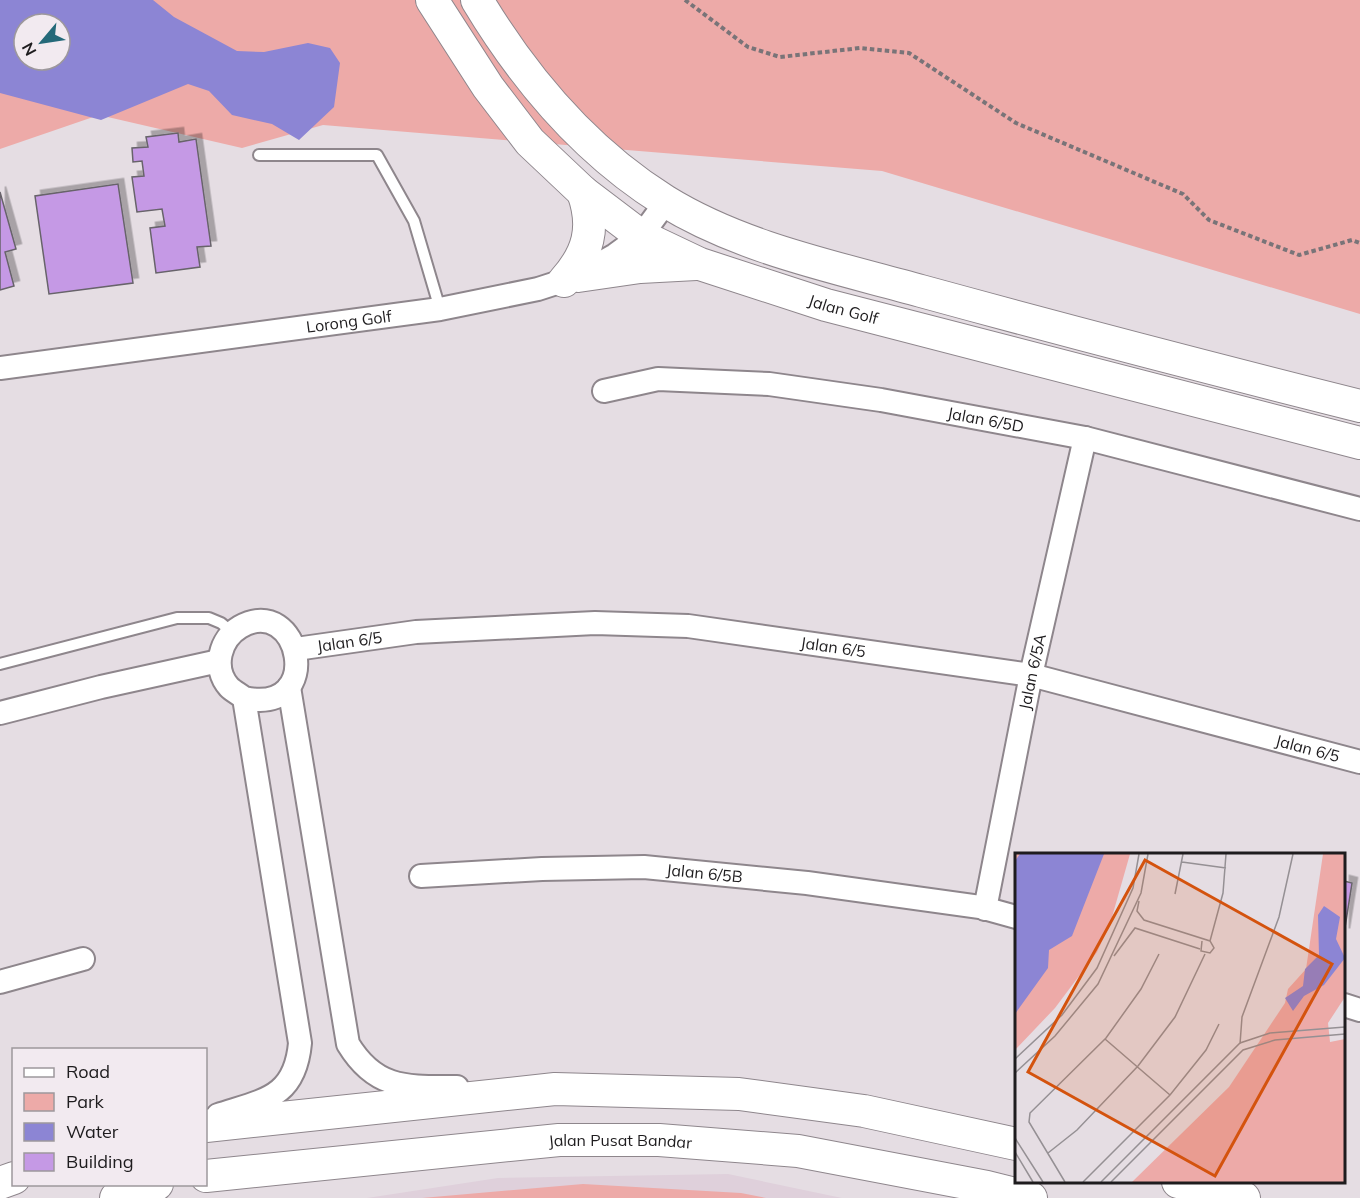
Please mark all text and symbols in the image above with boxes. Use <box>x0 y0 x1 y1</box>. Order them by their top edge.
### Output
north arrow <box>12 12 72 72</box>
text: N <box>17 39 41 59</box>
street label: Jalan Golf <box>806 290 881 328</box>
street label: Lorong Golf <box>305 306 393 337</box>
street label: Jalan 6/5D <box>946 403 1026 436</box>
street label: Jalan 6/5 <box>316 627 383 656</box>
street label: Jalan 6/5A <box>1014 631 1050 711</box>
street label: Jalan 6/5 <box>799 632 867 661</box>
street label: Jalan 6/5 <box>1273 730 1342 766</box>
inset map <box>1015 853 1345 1183</box>
street label: Jalan 6/5B <box>665 859 744 887</box>
legend <box>12 1048 207 1186</box>
text: Road <box>66 1060 110 1083</box>
text: Park <box>66 1090 105 1113</box>
text: Water <box>66 1120 119 1143</box>
street label: Jalan Pusat Bandar <box>547 1130 693 1153</box>
text: Building <box>66 1150 134 1173</box>

